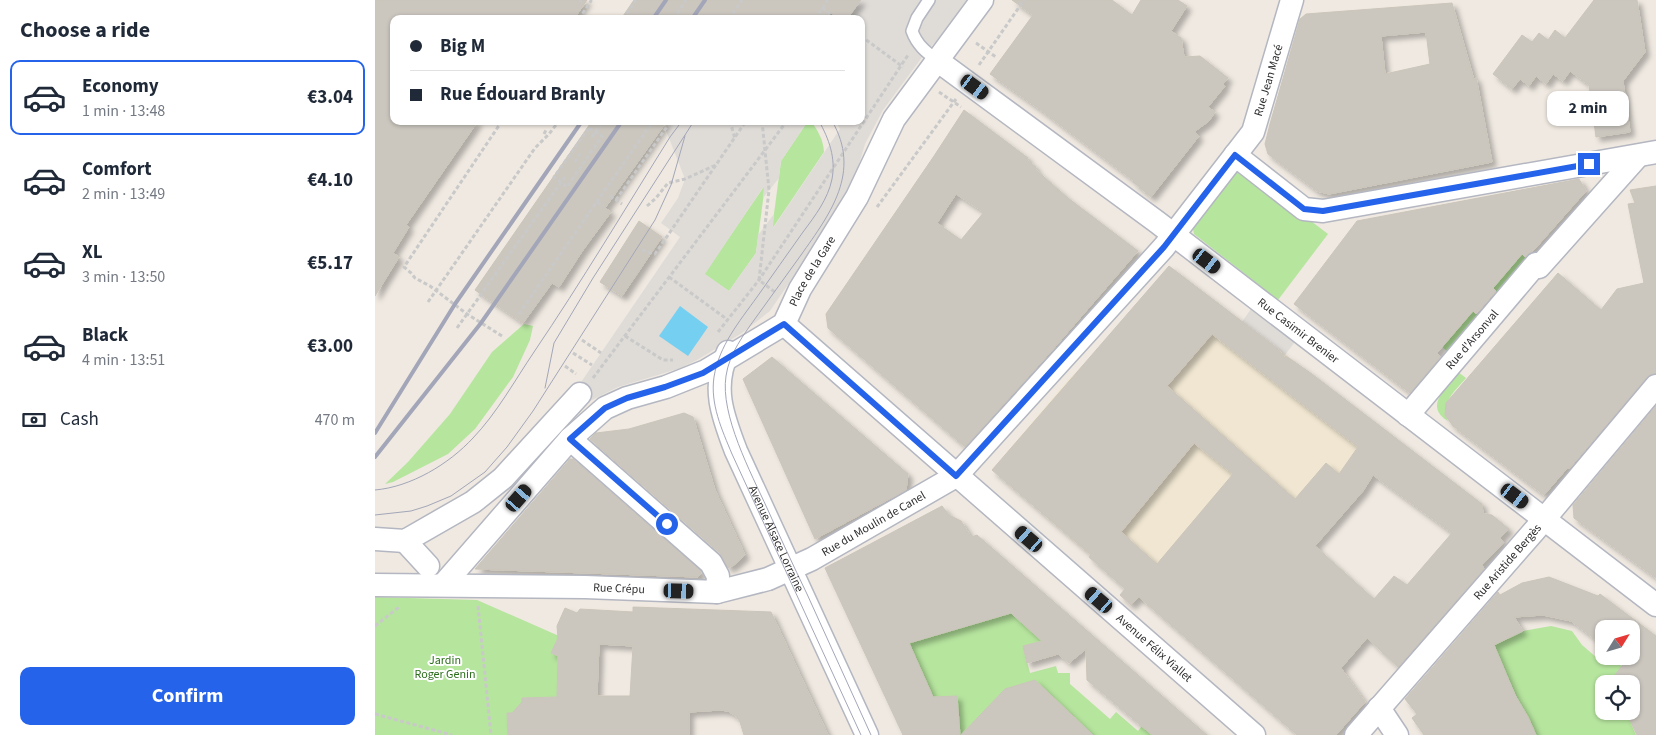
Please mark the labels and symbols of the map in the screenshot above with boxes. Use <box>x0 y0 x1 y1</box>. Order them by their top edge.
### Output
street label: Rue Jean Macé <box>1250 42 1287 118</box>
car <box>958 72 991 102</box>
callout: 2 min <box>1548 91 1630 126</box>
route end <box>1578 153 1600 175</box>
street label: Place de la Gare <box>785 233 840 309</box>
car <box>1190 246 1223 276</box>
street label: Rue Casimir Brenier <box>1254 294 1343 368</box>
street label: Rue d'Arsonval <box>1442 306 1503 374</box>
car <box>1498 481 1531 511</box>
car <box>503 482 534 514</box>
street label: Avenue Alsace Lorraine <box>744 483 808 595</box>
street label: Rue du Moulin de Canel <box>818 487 929 561</box>
route start <box>656 513 678 535</box>
street label: Rue Aristide Bergès <box>1470 520 1546 604</box>
car <box>1012 523 1045 555</box>
street label: Rue Crépu <box>593 579 645 598</box>
car <box>663 583 694 599</box>
car <box>1082 584 1115 616</box>
street label: Avenue Félix Viallet <box>1112 610 1196 686</box>
north arrow <box>1595 620 1640 665</box>
park label: Jardin Roger Genin <box>414 652 476 683</box>

